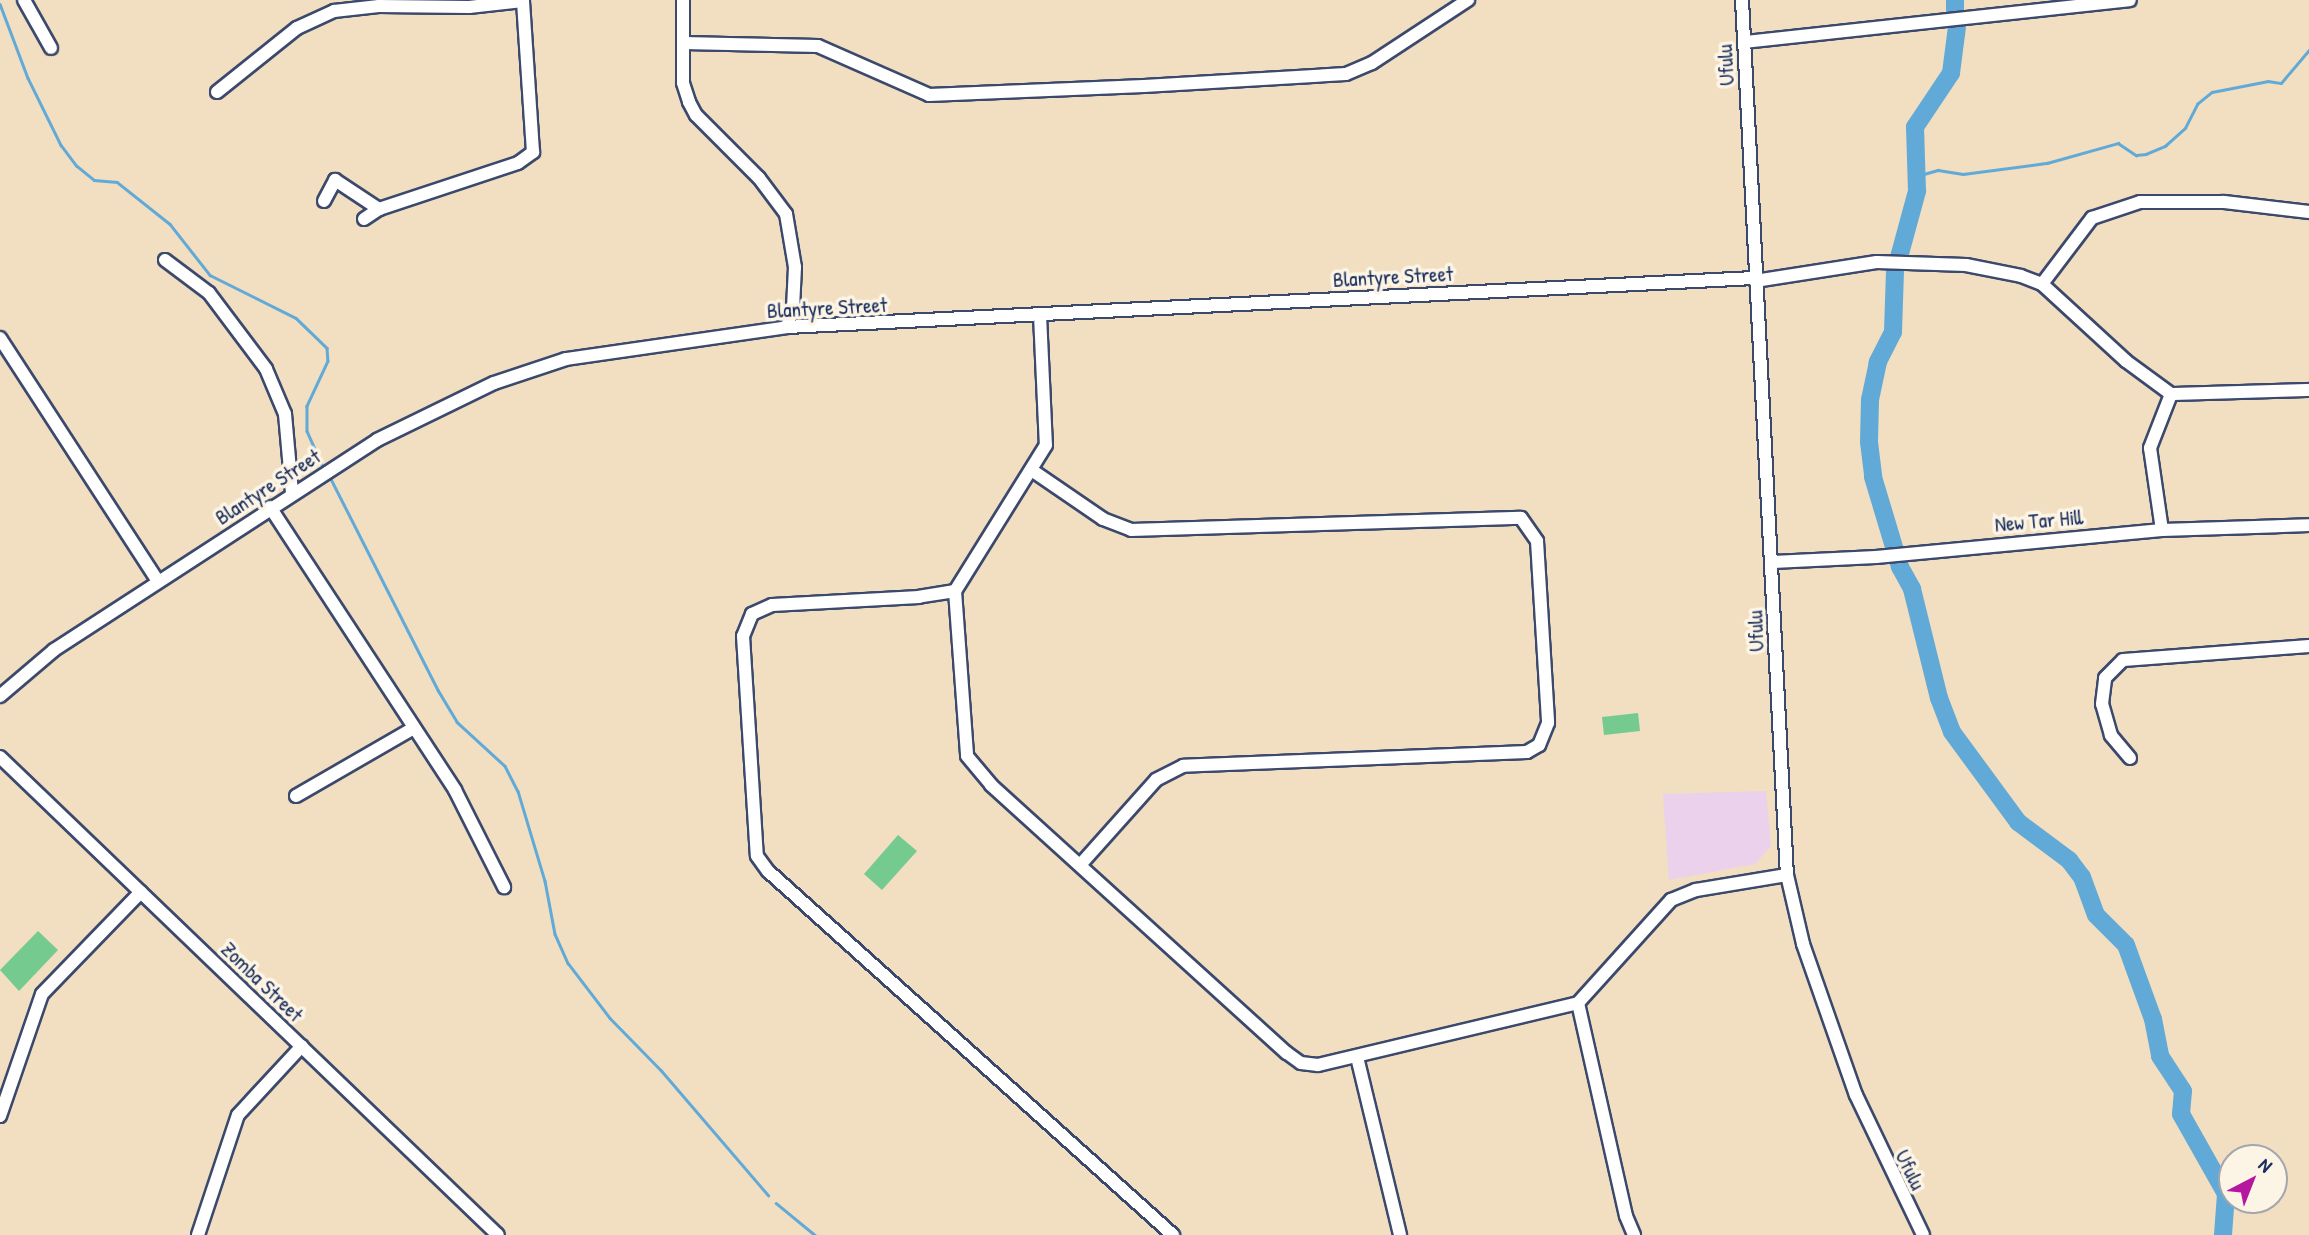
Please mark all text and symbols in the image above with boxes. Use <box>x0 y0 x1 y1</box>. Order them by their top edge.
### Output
street label: Ufulu <box>1712 44 1740 86</box>
street label: Blantyre Street <box>1332 261 1454 293</box>
street label: Blantyre Street <box>766 292 888 324</box>
street label: Blantyre Street <box>211 444 325 530</box>
street label: New Tar Hill <box>1994 505 2084 537</box>
street label: Ufulu <box>1743 610 1769 652</box>
street label: Zomba Street <box>216 937 308 1027</box>
north arrow <box>2218 1144 2288 1214</box>
street label: Ufulu <box>1890 1146 1930 1194</box>
text: N <box>2253 1152 2278 1178</box>

